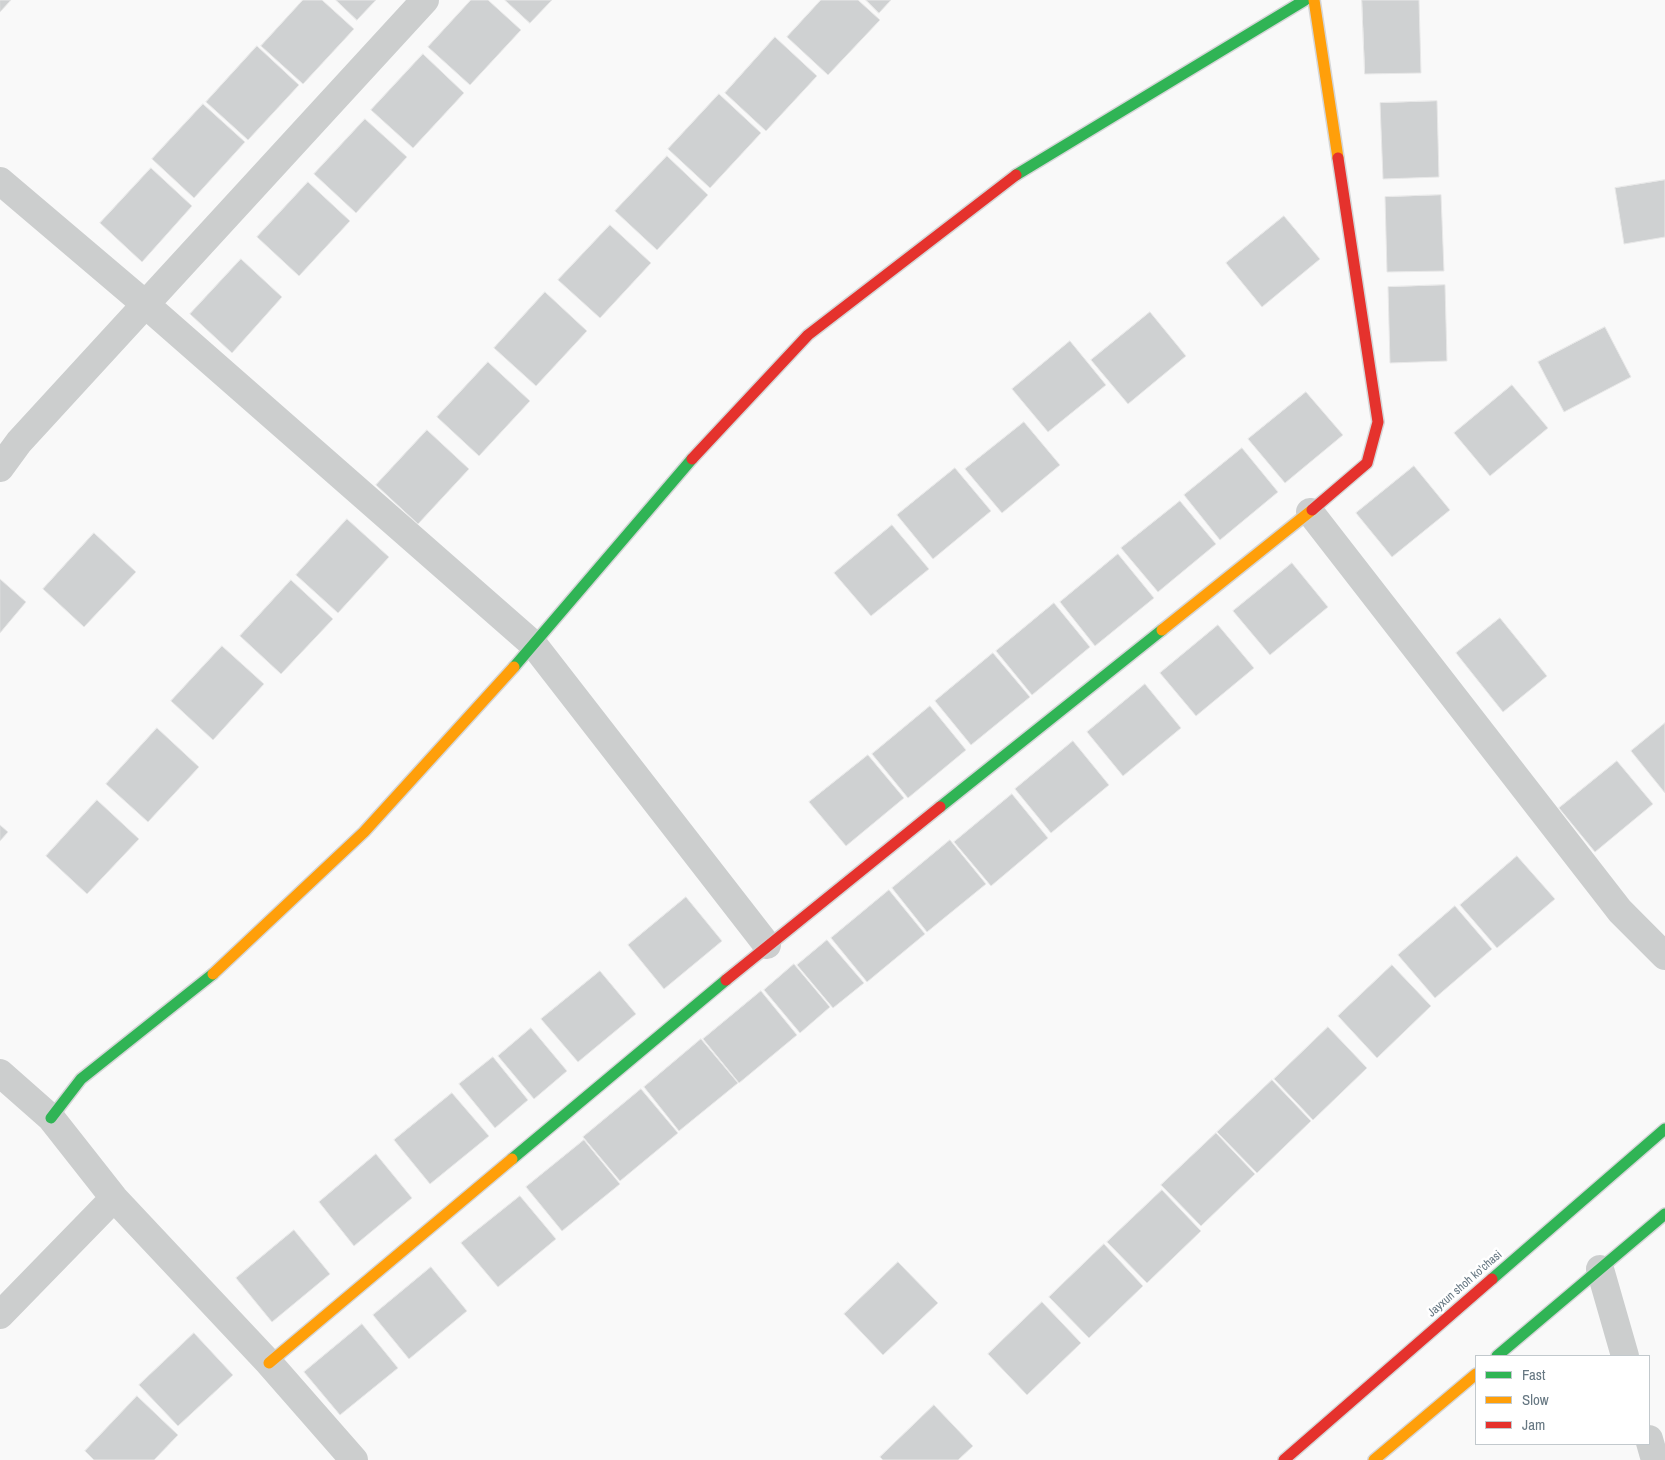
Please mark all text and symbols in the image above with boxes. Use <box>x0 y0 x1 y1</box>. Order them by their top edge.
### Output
street label: Jayxun shoh ko'chasi <box>1425 1248 1505 1320</box>
legend <box>1475 1355 1650 1445</box>
text: Fast <box>1522 1364 1545 1385</box>
text: Slow <box>1522 1389 1549 1410</box>
text: Jam <box>1522 1414 1545 1435</box>

